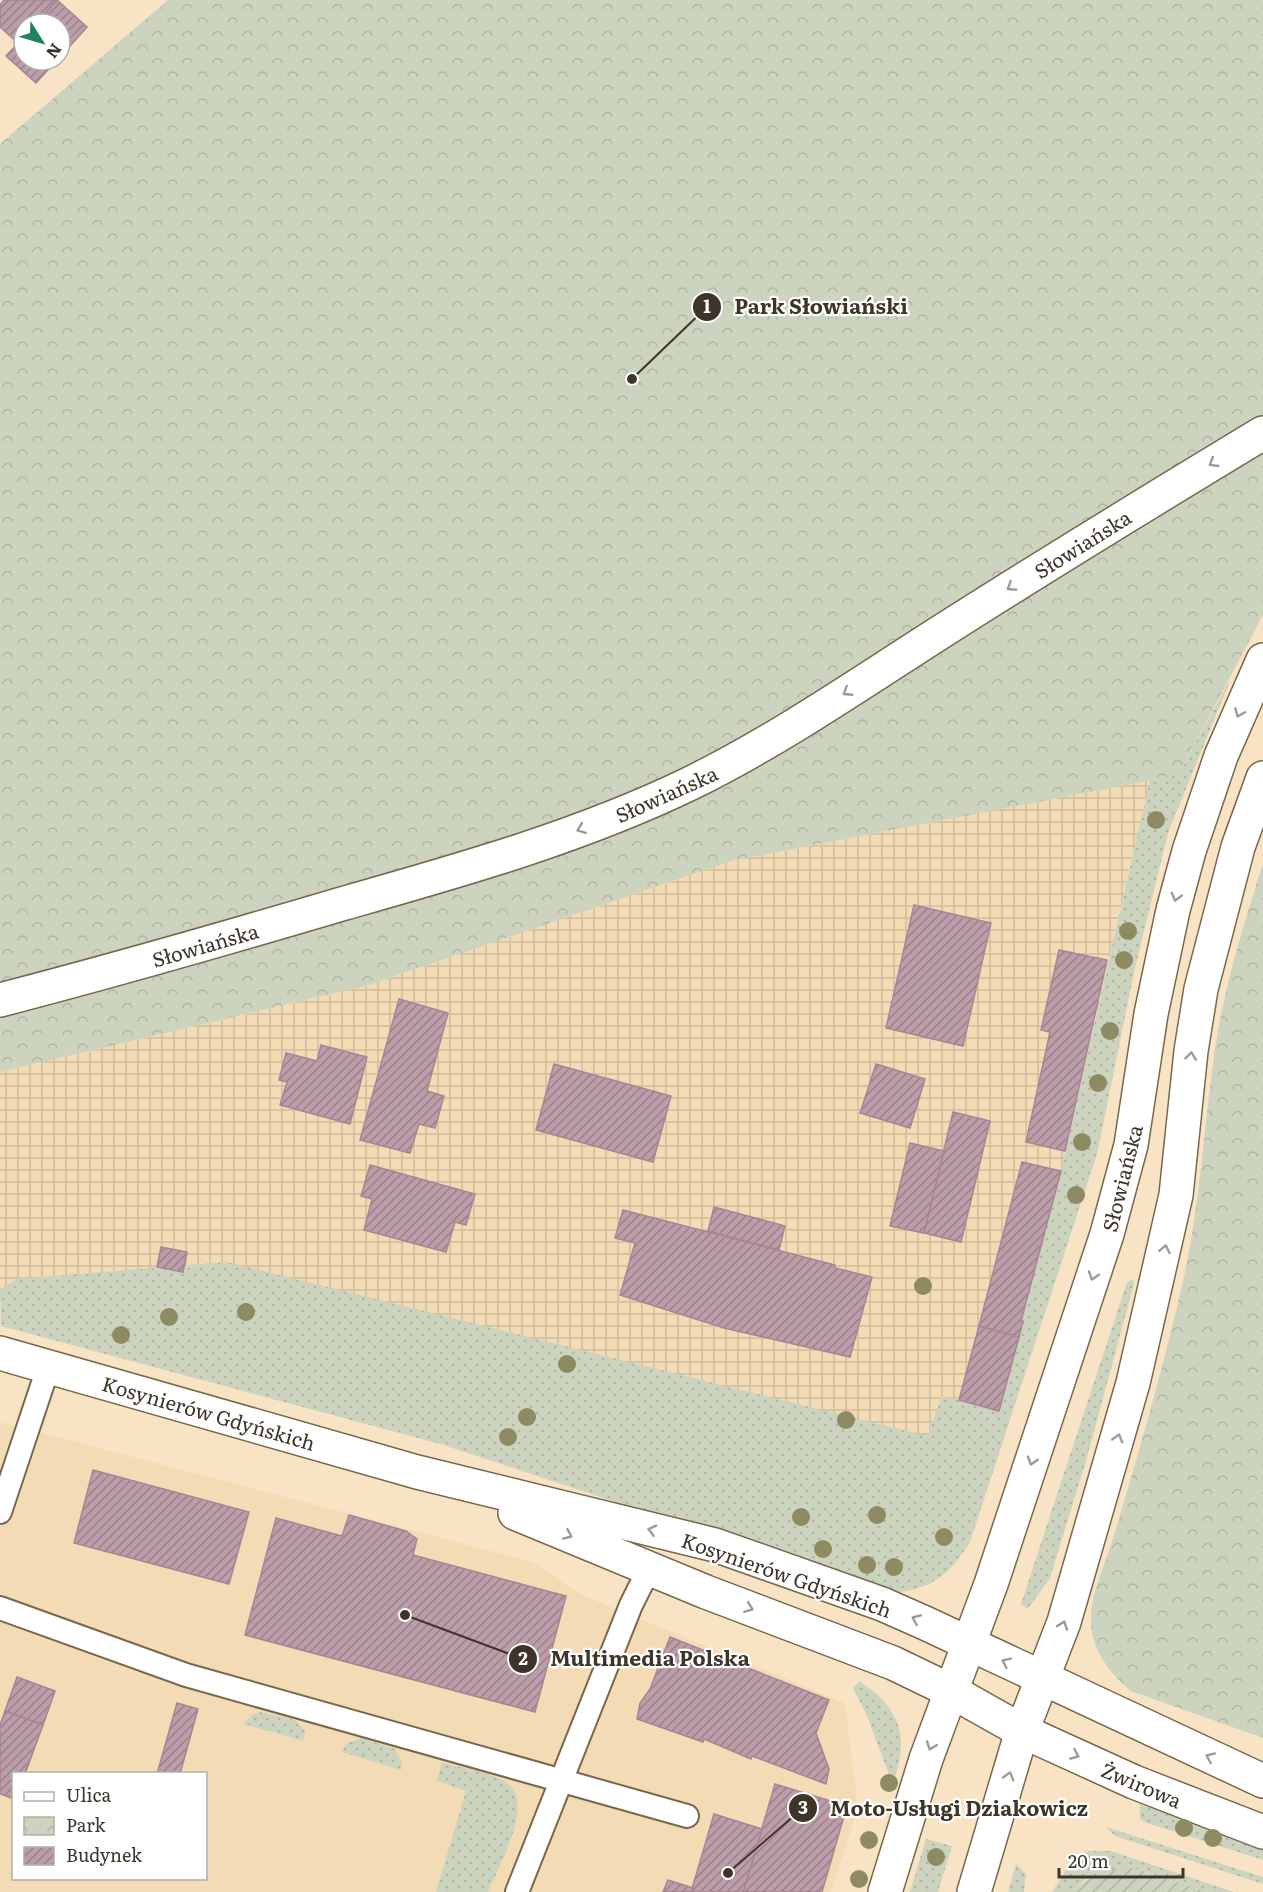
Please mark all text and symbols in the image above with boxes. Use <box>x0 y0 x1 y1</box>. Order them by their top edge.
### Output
north arrow <box>12 12 72 72</box>
text: N <box>41 39 68 64</box>
callout: Park Słowiański <box>692 287 919 326</box>
text: Park Słowiański <box>734 289 908 320</box>
text: 1 <box>703 292 711 319</box>
one-way arrow <box>1209 456 1219 468</box>
street label: Słowiańska <box>1028 501 1137 585</box>
one-way arrow <box>1007 580 1018 591</box>
one-way arrow <box>843 685 854 696</box>
one-way arrow <box>1234 707 1246 718</box>
street label: Słowiańska <box>610 757 722 829</box>
one-way arrow <box>576 822 587 835</box>
one-way arrow <box>1171 892 1183 902</box>
street label: Słowiańska <box>148 914 262 974</box>
one-way arrow <box>1184 1051 1197 1060</box>
street label: Słowiańska <box>1093 1121 1149 1235</box>
one-way arrow <box>1158 1244 1171 1254</box>
one-way arrow <box>1088 1270 1101 1281</box>
street label: Kosynierów Gdyńskich <box>99 1367 319 1457</box>
one-way arrow <box>1111 1433 1123 1444</box>
one-way arrow <box>1027 1455 1039 1466</box>
one-way arrow <box>648 1524 658 1537</box>
street label: Kosynierów Gdyńskich <box>678 1524 896 1624</box>
one-way arrow <box>561 1528 572 1540</box>
one-way arrow <box>742 1601 753 1613</box>
one-way arrow <box>912 1614 923 1626</box>
one-way arrow <box>1055 1620 1068 1631</box>
callout: Multimedia Polska <box>508 1639 762 1678</box>
text: Multimedia Polska <box>550 1641 751 1672</box>
text: 2 <box>518 1644 528 1671</box>
one-way arrow <box>1001 1658 1012 1669</box>
one-way arrow <box>926 1740 938 1751</box>
one-way arrow <box>1069 1747 1080 1759</box>
one-way arrow <box>1205 1752 1216 1764</box>
street label: Żwirowa <box>1097 1754 1187 1814</box>
one-way arrow <box>1002 1771 1014 1782</box>
legend <box>12 1772 207 1880</box>
text: Ulica <box>66 1781 112 1808</box>
callout: Moto-Usługi Dziakowicz <box>788 1789 1100 1828</box>
text: Moto-Usługi Dziakowicz <box>830 1791 1088 1822</box>
text: 3 <box>798 1793 808 1820</box>
text: Park <box>66 1811 107 1838</box>
text: Budynek <box>66 1841 143 1868</box>
scale bar <box>1059 1841 1184 1879</box>
text: 20 m <box>1068 1847 1109 1874</box>

